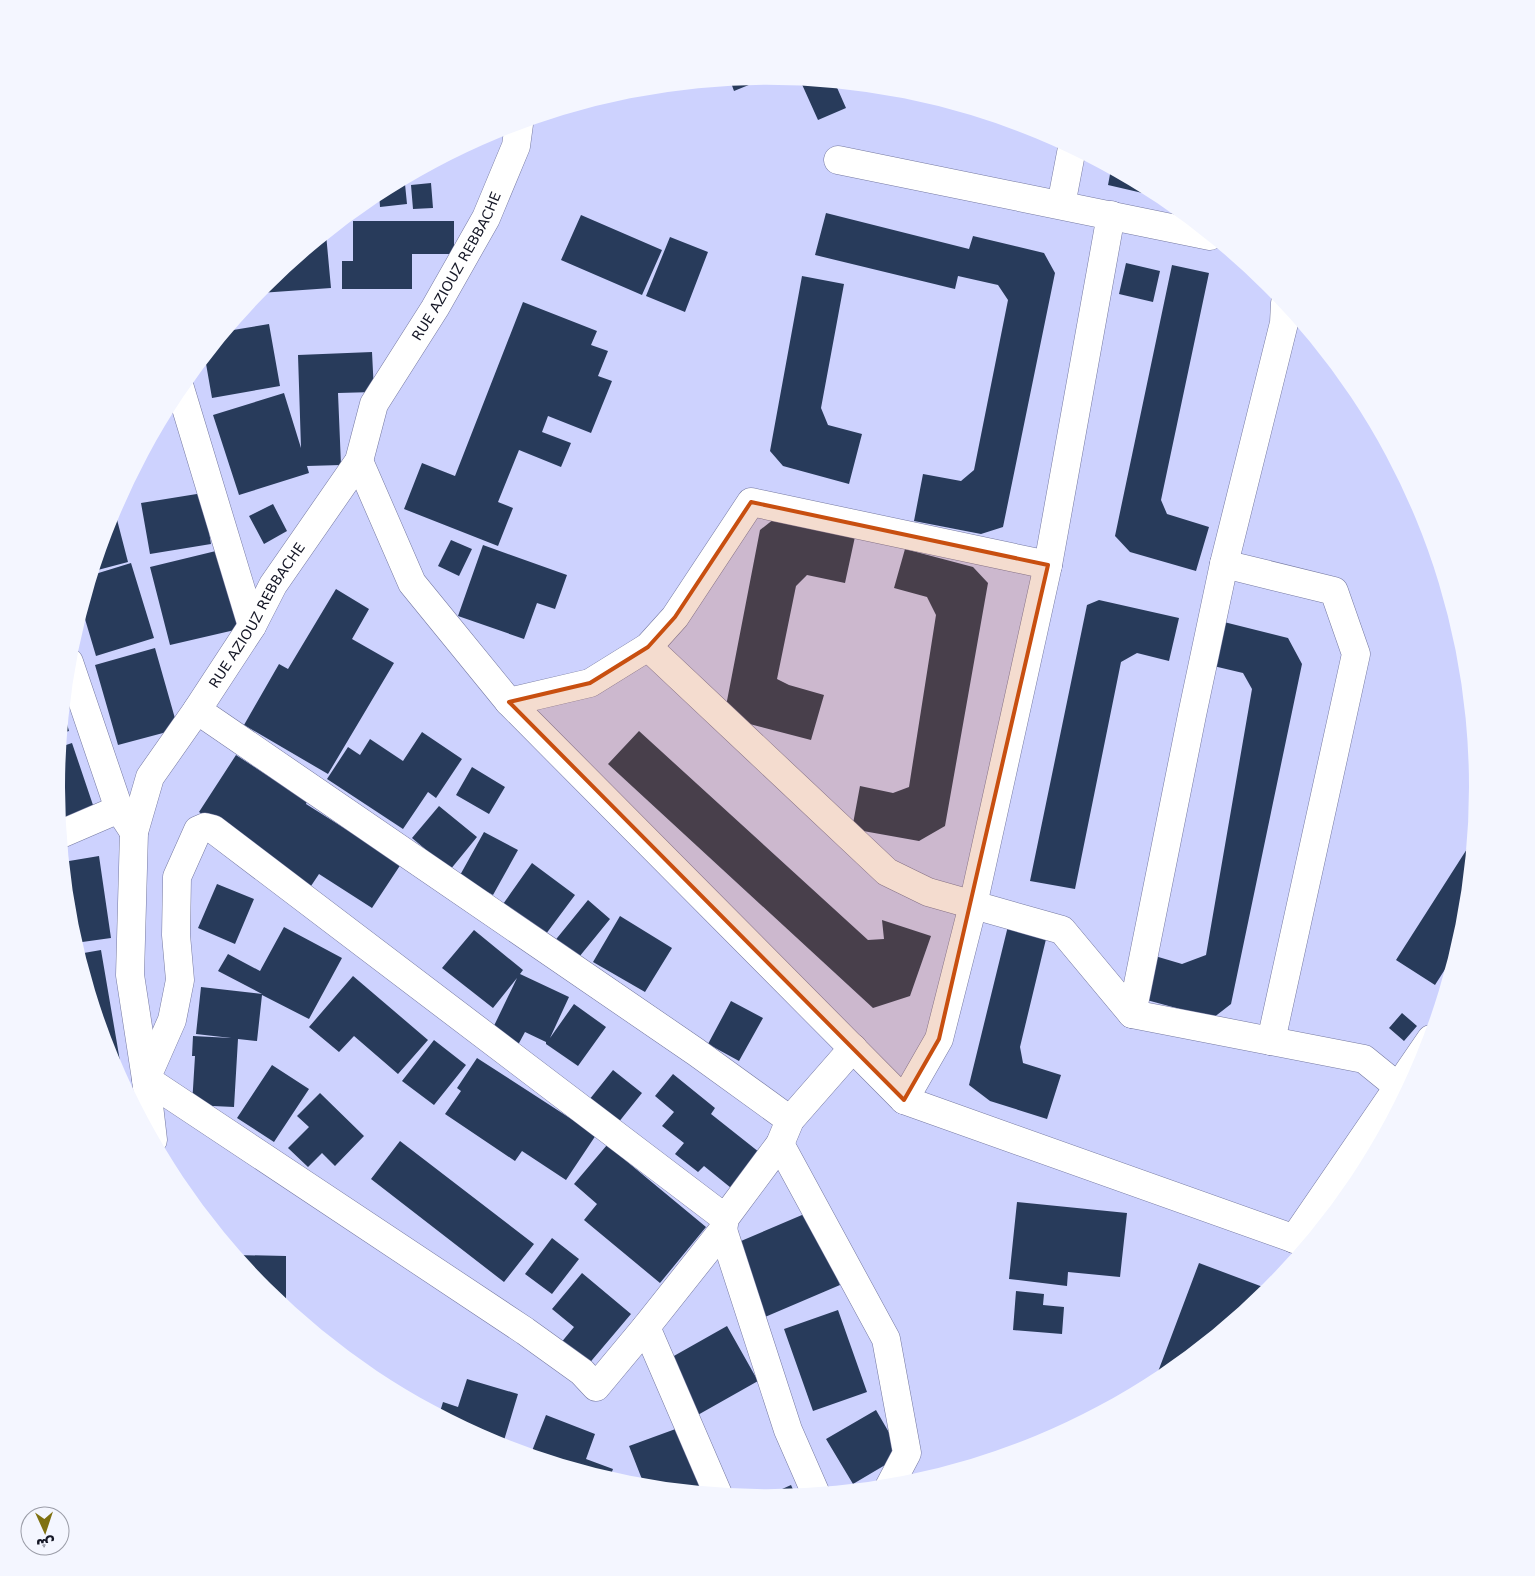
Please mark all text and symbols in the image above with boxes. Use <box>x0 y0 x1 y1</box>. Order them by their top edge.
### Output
street label: RUE AZIOUZ REBBACHE <box>408 189 504 343</box>
street label: RUE AZIOUZ REBBACHE <box>206 540 308 691</box>
north arrow <box>20 1506 70 1556</box>
text: ش <box>36 1535 56 1552</box>

